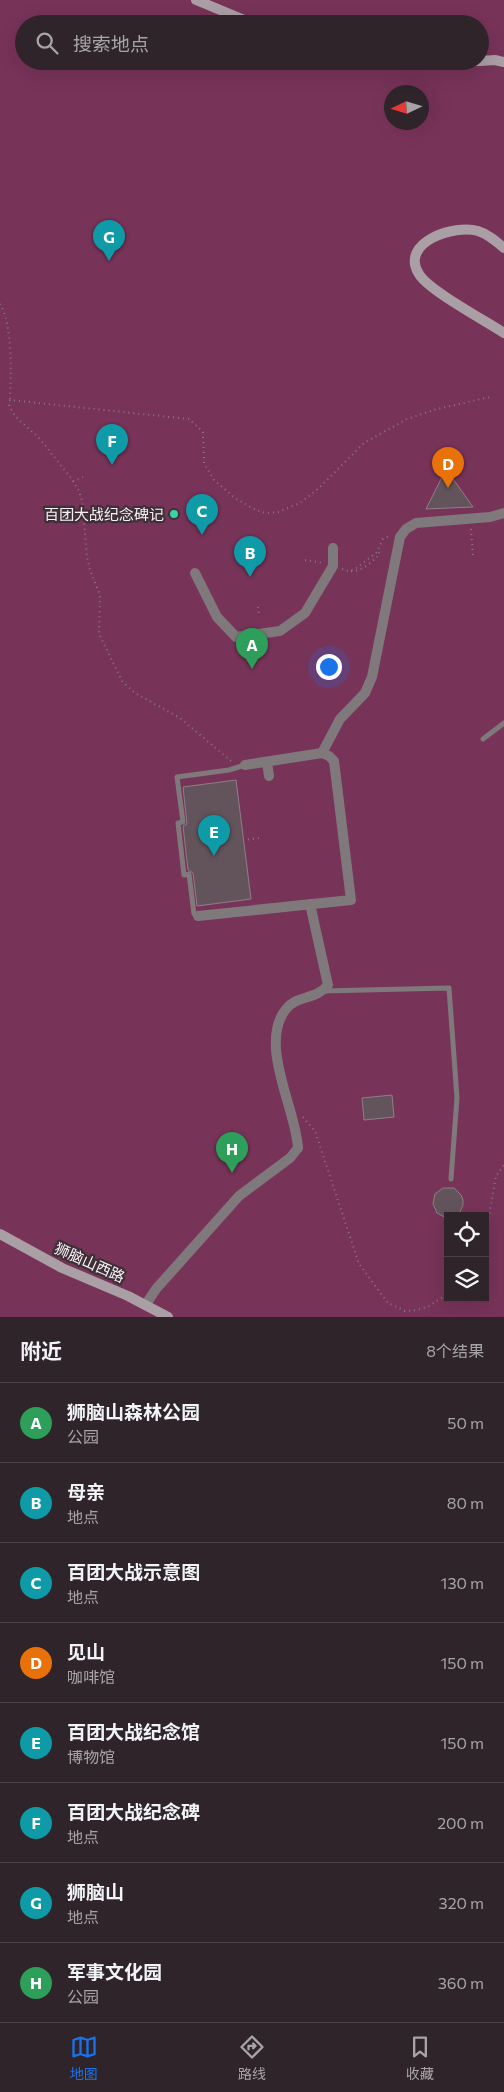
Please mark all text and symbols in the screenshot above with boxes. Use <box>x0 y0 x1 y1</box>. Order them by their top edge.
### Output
search box <box>15 15 489 70</box>
icon: search <box>33 29 61 57</box>
text: 搜索地点 <box>73 32 149 55</box>
north arrow <box>384 85 429 130</box>
pin: G <box>93 220 125 261</box>
pin: F <box>96 424 128 465</box>
pin: D <box>432 447 464 488</box>
pin: C <box>186 494 218 535</box>
place label: 百团大战纪念碑记 <box>44 505 164 523</box>
marker: 百团大战纪念碑记 <box>168 508 180 520</box>
pin: B <box>234 536 266 577</box>
pin: A <box>236 628 268 669</box>
your location <box>316 654 342 680</box>
pin: E <box>198 815 230 856</box>
pin: H <box>216 1132 248 1173</box>
map controls <box>444 1212 489 1302</box>
button: locate <box>444 1212 489 1257</box>
street label: 狮脑山西路 <box>52 1239 128 1285</box>
button: layers <box>444 1257 489 1302</box>
text: 附近 <box>20 1338 62 1363</box>
text: 8个结果 <box>426 1341 484 1360</box>
text: 狮脑山森林公园 <box>67 1400 200 1423</box>
text: A <box>30 1413 42 1432</box>
text: 50 m <box>447 1413 484 1432</box>
text: 公园 <box>67 1427 99 1446</box>
text: 母亲 <box>67 1480 105 1503</box>
text: B <box>31 1493 41 1512</box>
text: 80 m <box>447 1493 484 1512</box>
text: 地点 <box>67 1507 99 1526</box>
text: 百团大战示意图 <box>67 1560 200 1583</box>
text: C <box>31 1573 41 1592</box>
text: 130 m <box>441 1573 484 1592</box>
text: 地点 <box>67 1587 99 1606</box>
text: 见山 <box>67 1640 105 1663</box>
text: D <box>30 1653 42 1672</box>
text: 150 m <box>441 1653 484 1672</box>
text: 咖啡馆 <box>67 1667 115 1686</box>
text: 百团大战纪念馆 <box>67 1720 200 1743</box>
text: E <box>31 1733 41 1752</box>
text: 150 m <box>441 1733 484 1752</box>
text: 博物馆 <box>67 1747 115 1766</box>
text: 百团大战纪念碑 <box>67 1800 200 1823</box>
text: F <box>31 1813 41 1832</box>
text: 200 m <box>437 1813 484 1832</box>
text: 地点 <box>67 1827 99 1846</box>
text: 狮脑山 <box>67 1880 124 1903</box>
text: G <box>30 1893 42 1912</box>
text: 320 m <box>439 1893 484 1912</box>
text: 地点 <box>67 1907 99 1926</box>
text: 军事文化园 <box>67 1960 162 1983</box>
text: H <box>30 1973 42 1992</box>
text: 360 m <box>438 1973 484 1992</box>
text: 公园 <box>67 1987 99 2006</box>
tab: 地图 <box>70 2033 98 2083</box>
tab: 路线 <box>238 2033 266 2083</box>
tab: 收藏 <box>406 2033 434 2083</box>

